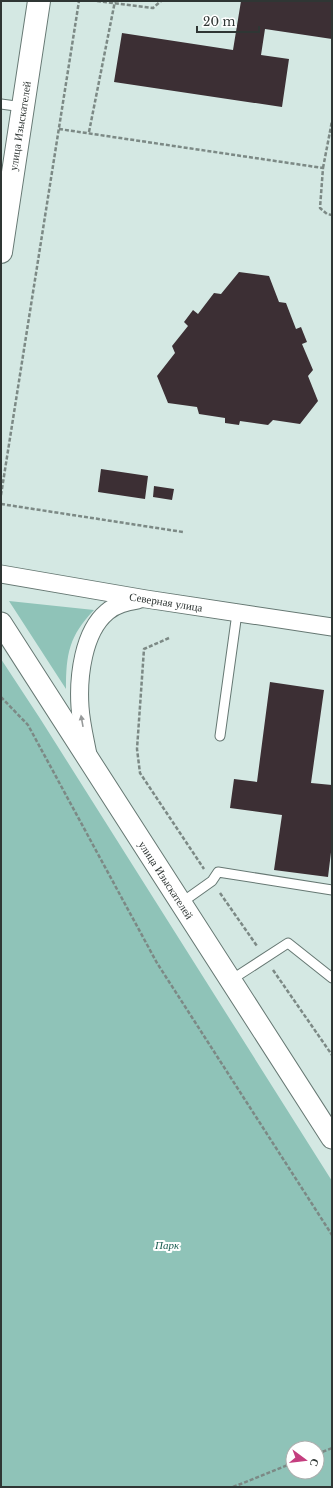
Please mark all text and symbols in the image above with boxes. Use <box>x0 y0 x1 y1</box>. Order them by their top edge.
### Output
scale bar <box>197 8 259 34</box>
text: 20 m <box>203 14 235 29</box>
street label: улица Изыскателей <box>6 80 34 172</box>
street label: Северная улица <box>128 589 204 615</box>
one-way arrow <box>79 715 85 727</box>
street label: улица Изыскателей <box>135 838 197 922</box>
park label: Парк <box>154 1238 180 1252</box>
north arrow <box>285 1440 325 1480</box>
text: С <box>307 1457 322 1468</box>

